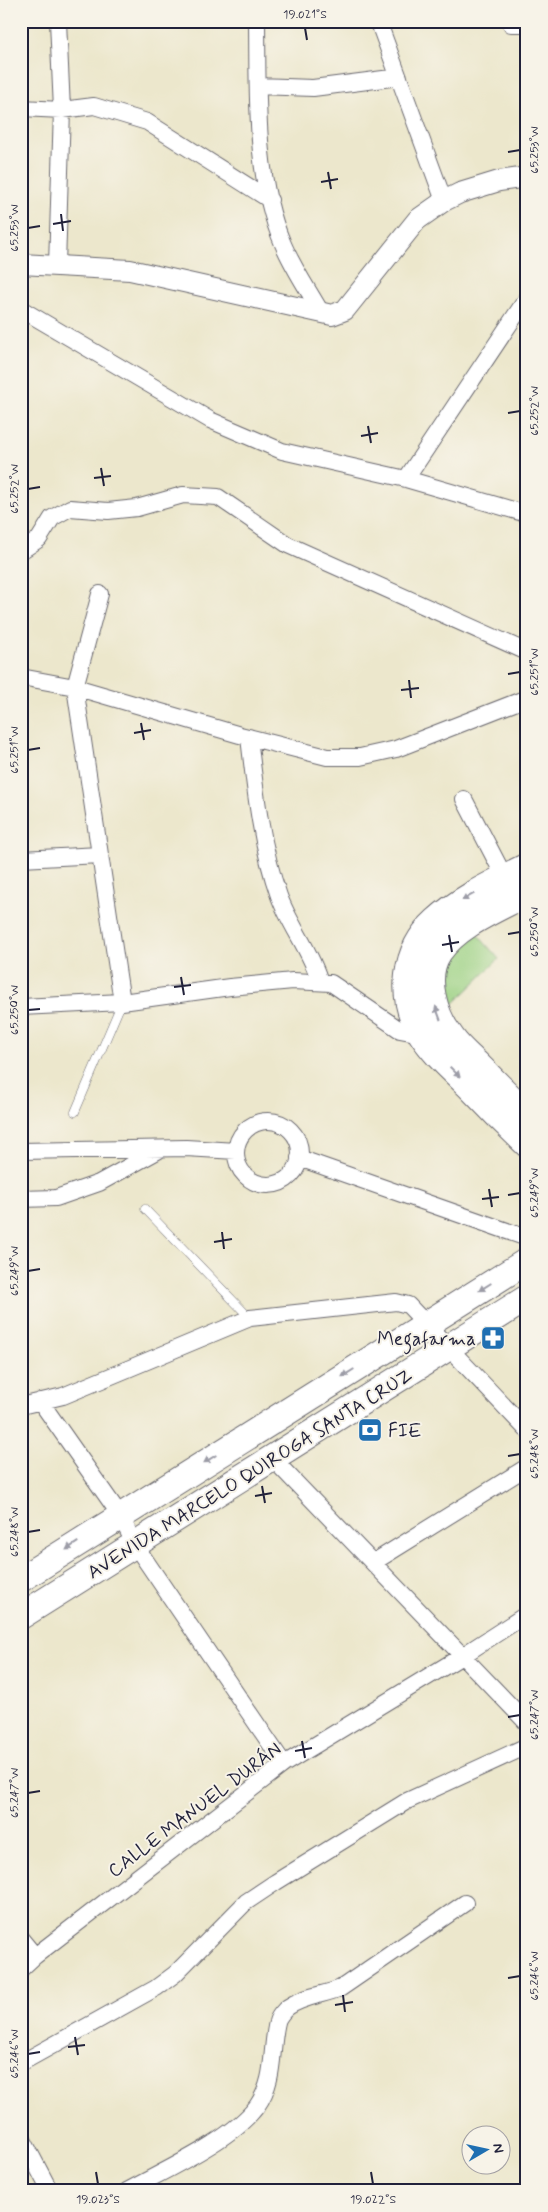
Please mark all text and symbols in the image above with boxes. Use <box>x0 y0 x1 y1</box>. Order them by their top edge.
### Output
text: 19.021°S <box>283 7 327 23</box>
text: 65.253°W <box>527 126 543 174</box>
text: 65.253°W <box>7 204 23 252</box>
text: 65.252°W <box>527 386 543 436</box>
text: 65.252°W <box>7 464 23 514</box>
text: 65.251°W <box>527 648 543 696</box>
text: 65.251°W <box>7 726 23 774</box>
one-way arrow <box>462 893 475 902</box>
text: 65.250°W <box>527 907 543 957</box>
text: 65.250°W <box>7 985 23 1035</box>
one-way arrow <box>434 1005 441 1020</box>
one-way arrow <box>449 1065 461 1077</box>
text: 65.249°W <box>527 1168 543 1218</box>
text: 65.249°W <box>7 1246 23 1296</box>
one-way arrow <box>479 1282 492 1291</box>
pharmacy icon: Megafarma <box>480 1325 506 1351</box>
place label: Megafarma <box>377 1327 476 1355</box>
street label: AVENIDA MARCELO QUIROGA SANTA CRUZ <box>83 1363 417 1585</box>
one-way arrow <box>341 1368 354 1378</box>
bank icon: FIE <box>357 1417 383 1443</box>
place label: FIE <box>388 1419 422 1444</box>
text: 65.248°W <box>527 1429 543 1479</box>
one-way arrow <box>203 1454 216 1464</box>
text: 65.248°W <box>7 1507 23 1557</box>
one-way arrow <box>66 1541 79 1551</box>
text: 65.247°W <box>527 1690 543 1740</box>
street label: CALLE MANUEL DURÁN <box>103 1736 287 1884</box>
text: 65.247°W <box>7 1768 23 1818</box>
text: 65.246°W <box>527 1951 543 2001</box>
text: 65.246°W <box>7 2029 23 2079</box>
north arrow <box>460 2124 510 2174</box>
text: N <box>488 2142 507 2154</box>
text: 19.023°S <box>76 2192 120 2208</box>
text: 19.022°S <box>350 2192 396 2208</box>

